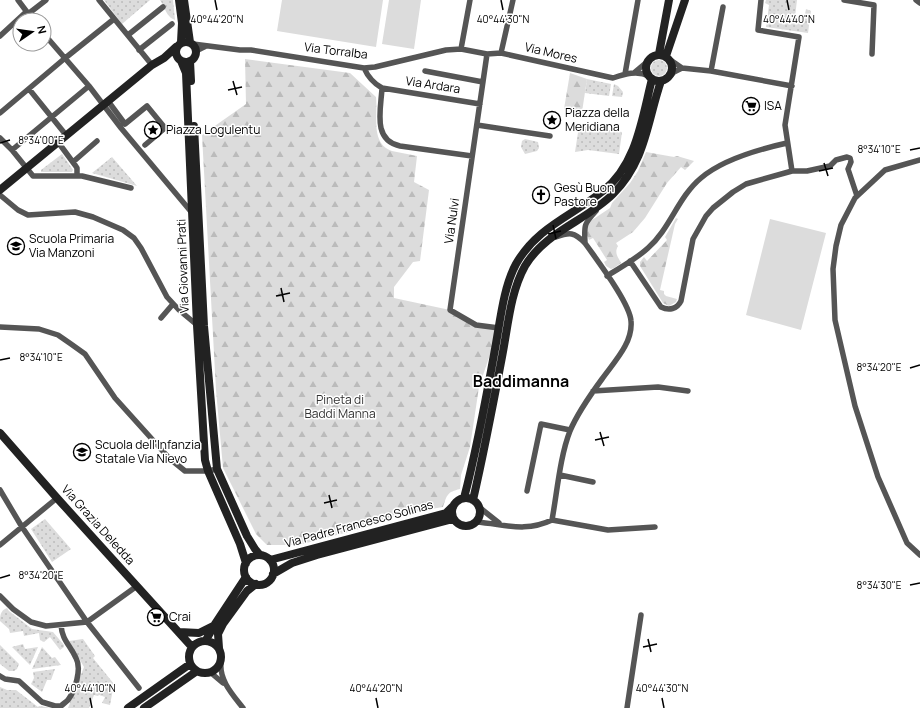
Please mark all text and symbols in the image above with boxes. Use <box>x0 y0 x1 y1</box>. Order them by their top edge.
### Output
north arrow <box>12 12 52 52</box>
text: 40°44'20"N <box>191 12 244 26</box>
text: 40°44'30"N <box>477 12 529 26</box>
text: 40°44'40"N <box>763 12 815 26</box>
text: N <box>34 24 50 35</box>
street label: Via Torralba <box>303 38 369 63</box>
street label: Via Mores <box>523 38 579 67</box>
street label: Via Ardara <box>404 72 462 97</box>
supermarket icon: ISA <box>741 96 761 116</box>
place label: ISA <box>764 97 782 114</box>
place label: Piazza della Meridiana <box>565 104 630 135</box>
place icon: Piazza della Meridiana <box>542 110 562 130</box>
place icon: Piazza Logulentu <box>143 120 163 140</box>
place label: Piazza Logulentu <box>166 121 260 138</box>
text: 8°34'00"E <box>18 133 64 147</box>
text: 8°34'10"E <box>857 142 901 156</box>
place label: Gesù Buon Pastore <box>554 179 614 210</box>
church icon: Gesù Buon Pastore <box>531 185 551 205</box>
street label: Via Nulvi <box>440 197 463 245</box>
street label: Via Giovanni Prati <box>172 219 193 314</box>
place label: Scuola Primaria Via Manzoni <box>29 230 114 261</box>
school or university icon: Scuola Primaria Via Manzoni <box>6 236 26 256</box>
text: 8°34'10"E <box>19 350 63 364</box>
text: 8°34'20"E <box>857 360 902 374</box>
district label: Baddimanna <box>473 370 569 392</box>
park label: Pineta di Baddi Manna <box>304 391 376 422</box>
place label: Scuola dell'Infanzia Statale Via Nievo <box>95 436 201 467</box>
school or university icon: Scuola dell'Infanzia Statale Via Nievo <box>72 442 92 462</box>
street label: Via Grazia Deledda <box>58 481 139 568</box>
street label: Via Padre Francesco Solinas <box>283 495 435 552</box>
text: 8°34'20"E <box>19 568 64 582</box>
text: 8°34'30"E <box>857 578 902 592</box>
supermarket icon: Crai <box>146 607 166 627</box>
place label: Crai <box>169 608 191 625</box>
text: 40°44'10"N <box>65 681 116 695</box>
text: 40°44'20"N <box>350 681 403 695</box>
text: 40°44'30"N <box>636 681 688 695</box>

